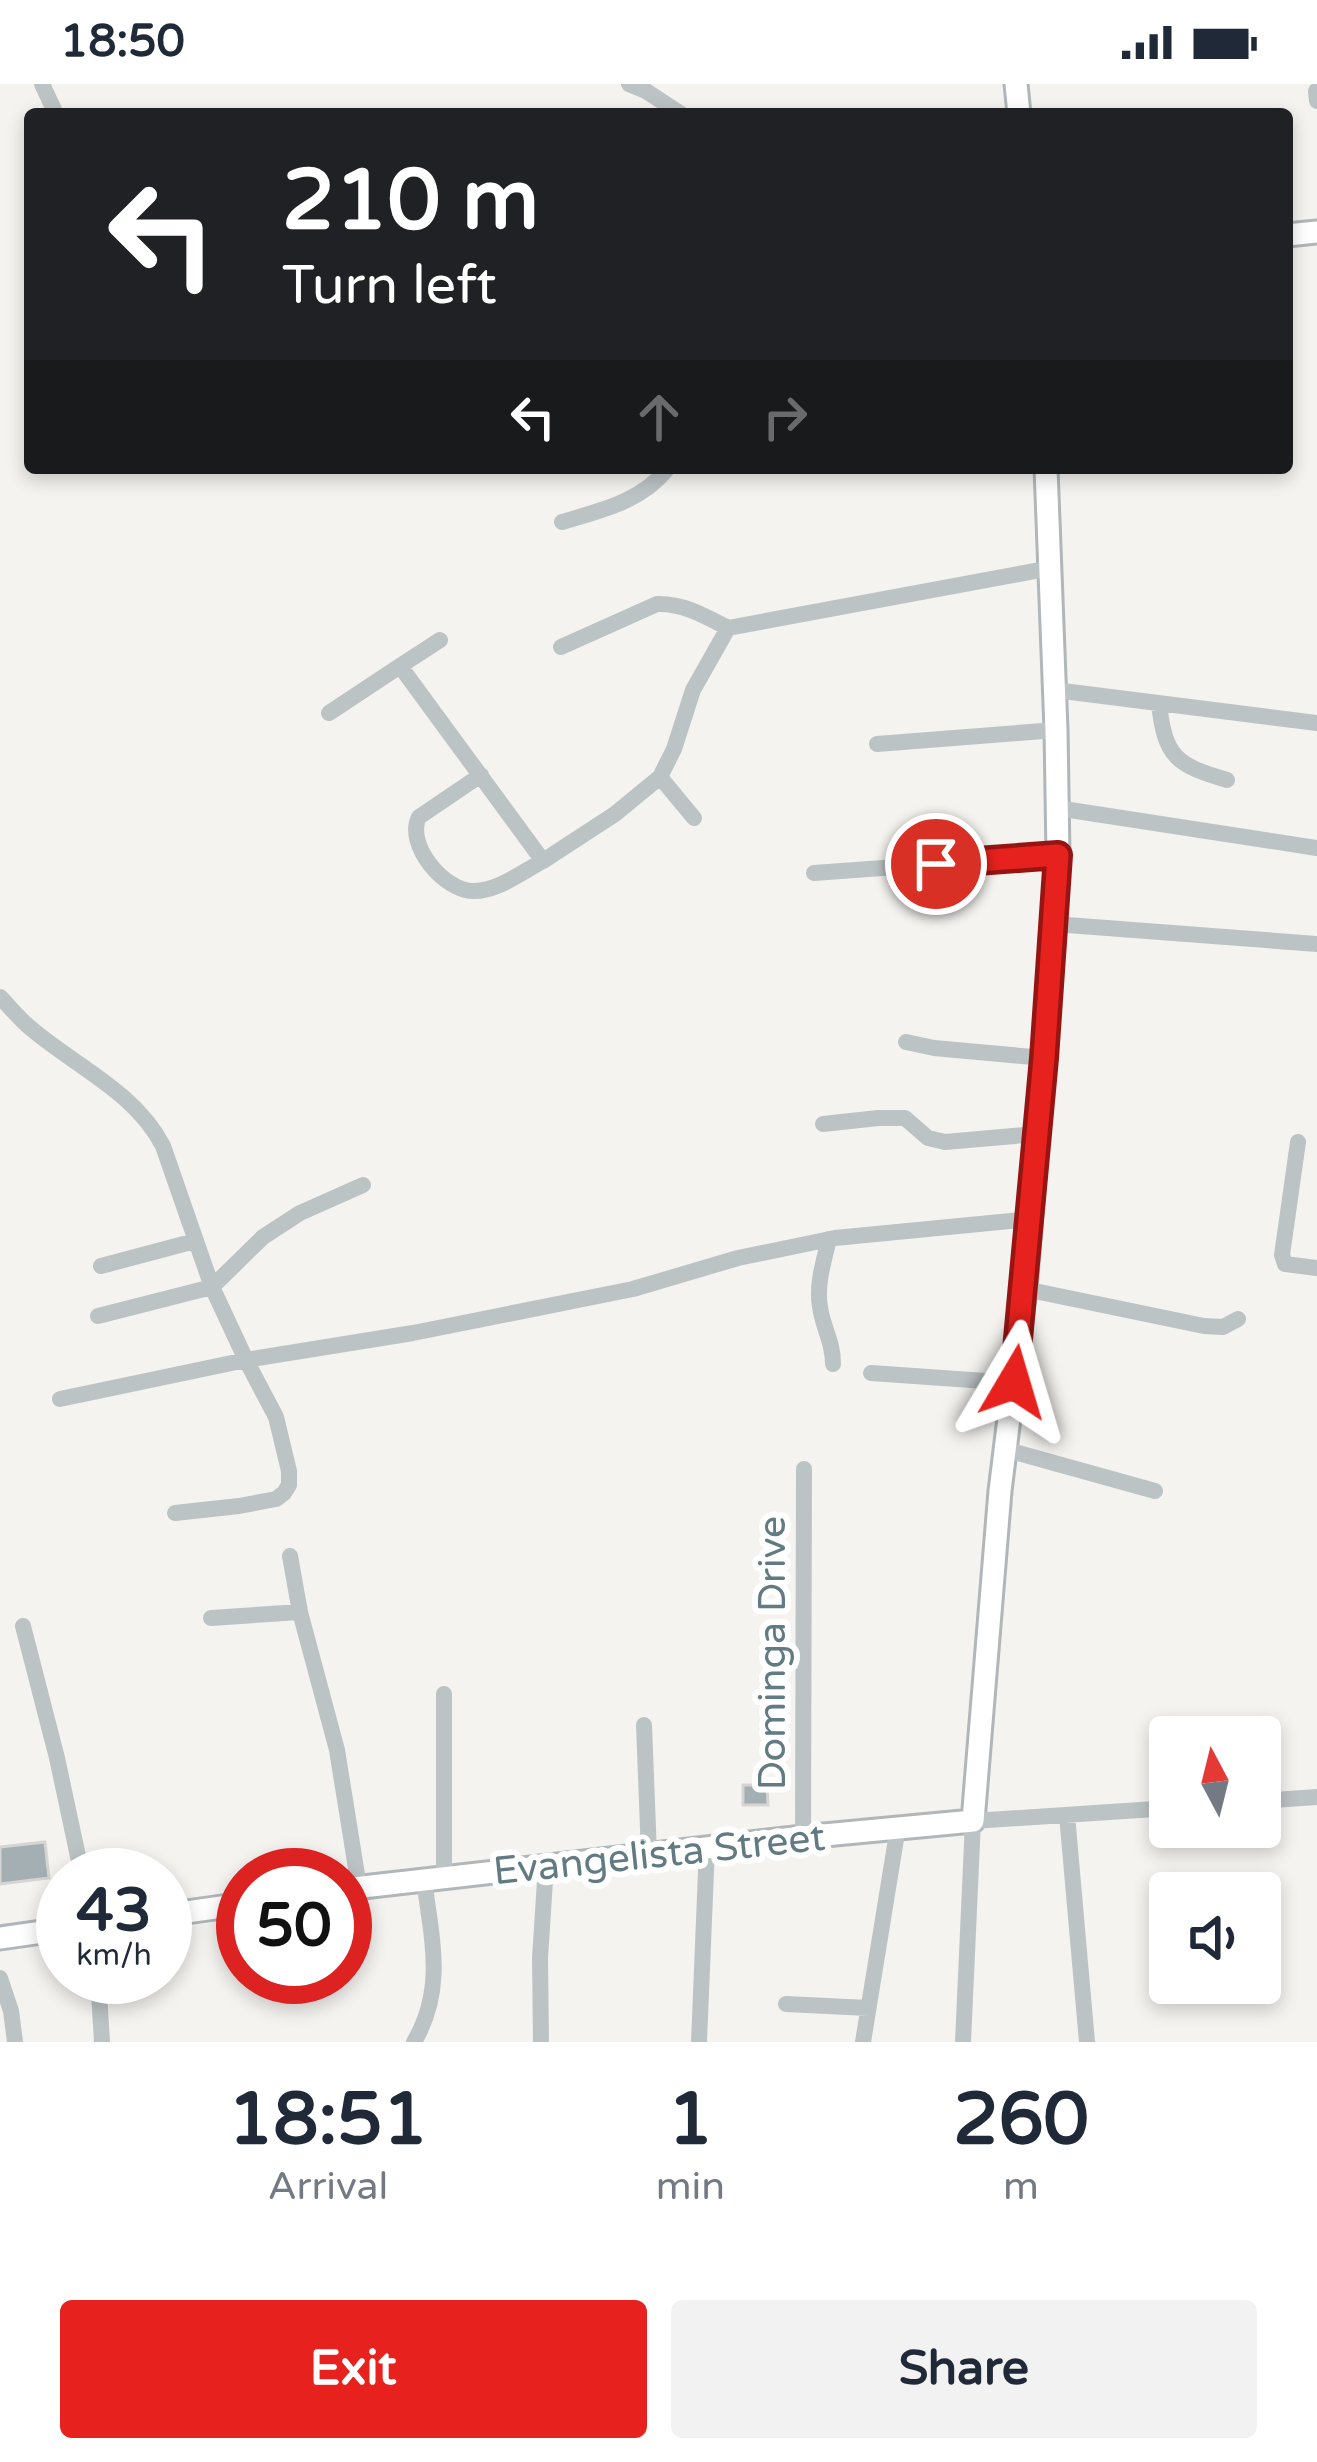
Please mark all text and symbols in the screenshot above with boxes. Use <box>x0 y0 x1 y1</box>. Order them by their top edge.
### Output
text: 18:50 <box>60 15 185 69</box>
text: 210 m <box>282 151 539 252</box>
icon: left <box>84 156 240 312</box>
text: Turn left <box>282 253 497 318</box>
icon: left <box>500 384 566 450</box>
icon: ahead <box>626 384 692 450</box>
icon: right <box>752 384 818 450</box>
pin <box>885 813 987 915</box>
icon: arrive <box>903 831 969 897</box>
position arrow <box>951 1319 1077 1445</box>
street label: Dominga Drive <box>749 1516 796 1790</box>
north arrow <box>1149 1716 1281 1848</box>
map controls <box>1149 1716 1281 2004</box>
street label: Evangelista Street <box>491 1814 828 1895</box>
speed limit sign: 50 <box>216 1848 372 2004</box>
button: sound <box>1149 1872 1281 2004</box>
text: 43 <box>76 1875 152 1947</box>
text: km/h <box>76 1937 152 1974</box>
text: 18:51 <box>228 2077 428 2164</box>
text: 1 <box>668 2077 713 2164</box>
text: 260 <box>953 2077 1089 2164</box>
text: Arrival <box>268 2163 388 2210</box>
text: min <box>656 2163 725 2210</box>
text: m <box>1003 2163 1039 2210</box>
button: Exit <box>60 2300 647 2438</box>
button: Share <box>671 2300 1257 2438</box>

